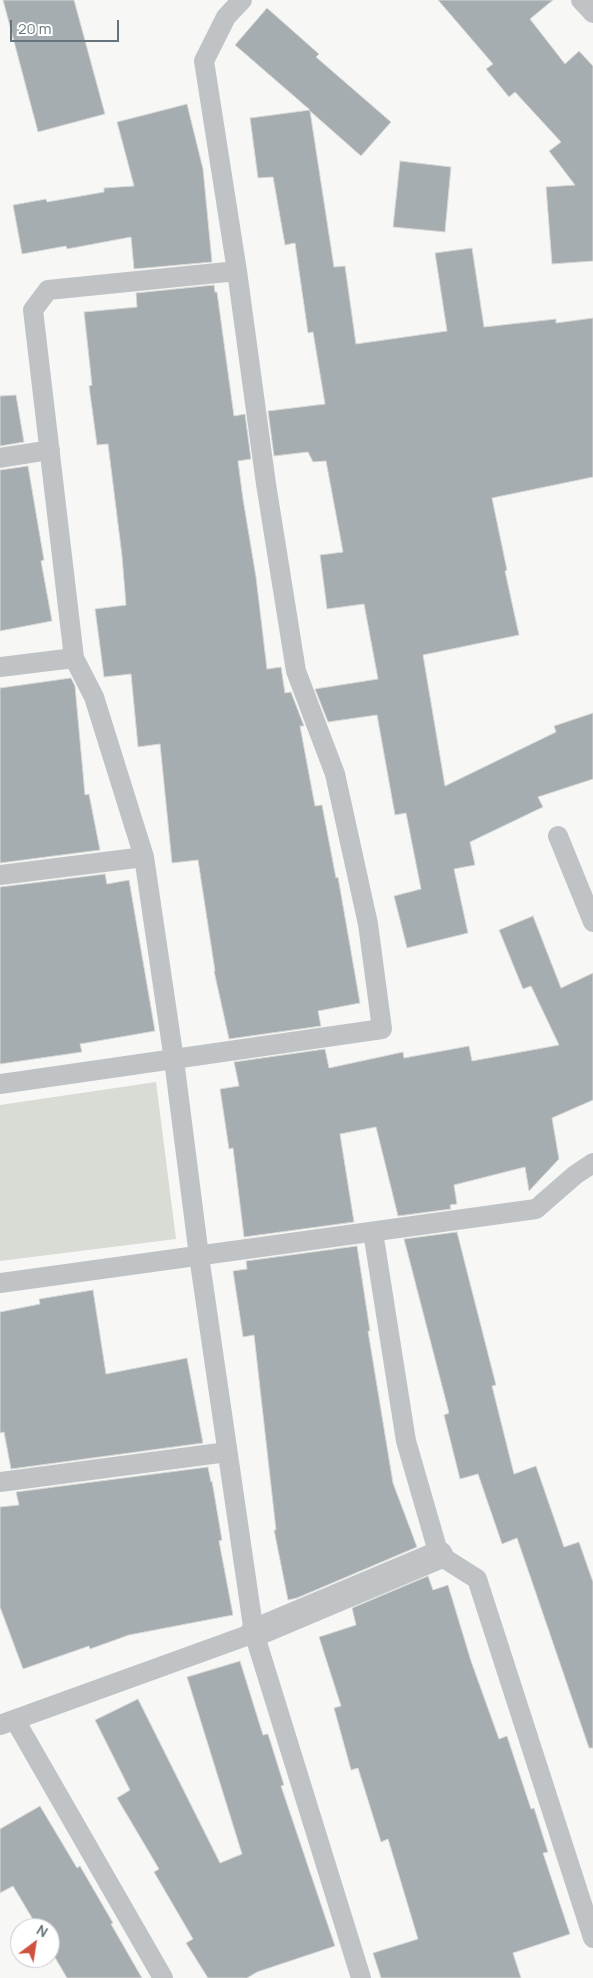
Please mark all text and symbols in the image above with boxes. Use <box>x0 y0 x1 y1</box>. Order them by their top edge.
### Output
scale bar <box>12 10 121 42</box>
text: 20 m <box>18 18 51 39</box>
north arrow <box>10 1918 60 1968</box>
text: N <box>33 1920 52 1941</box>

